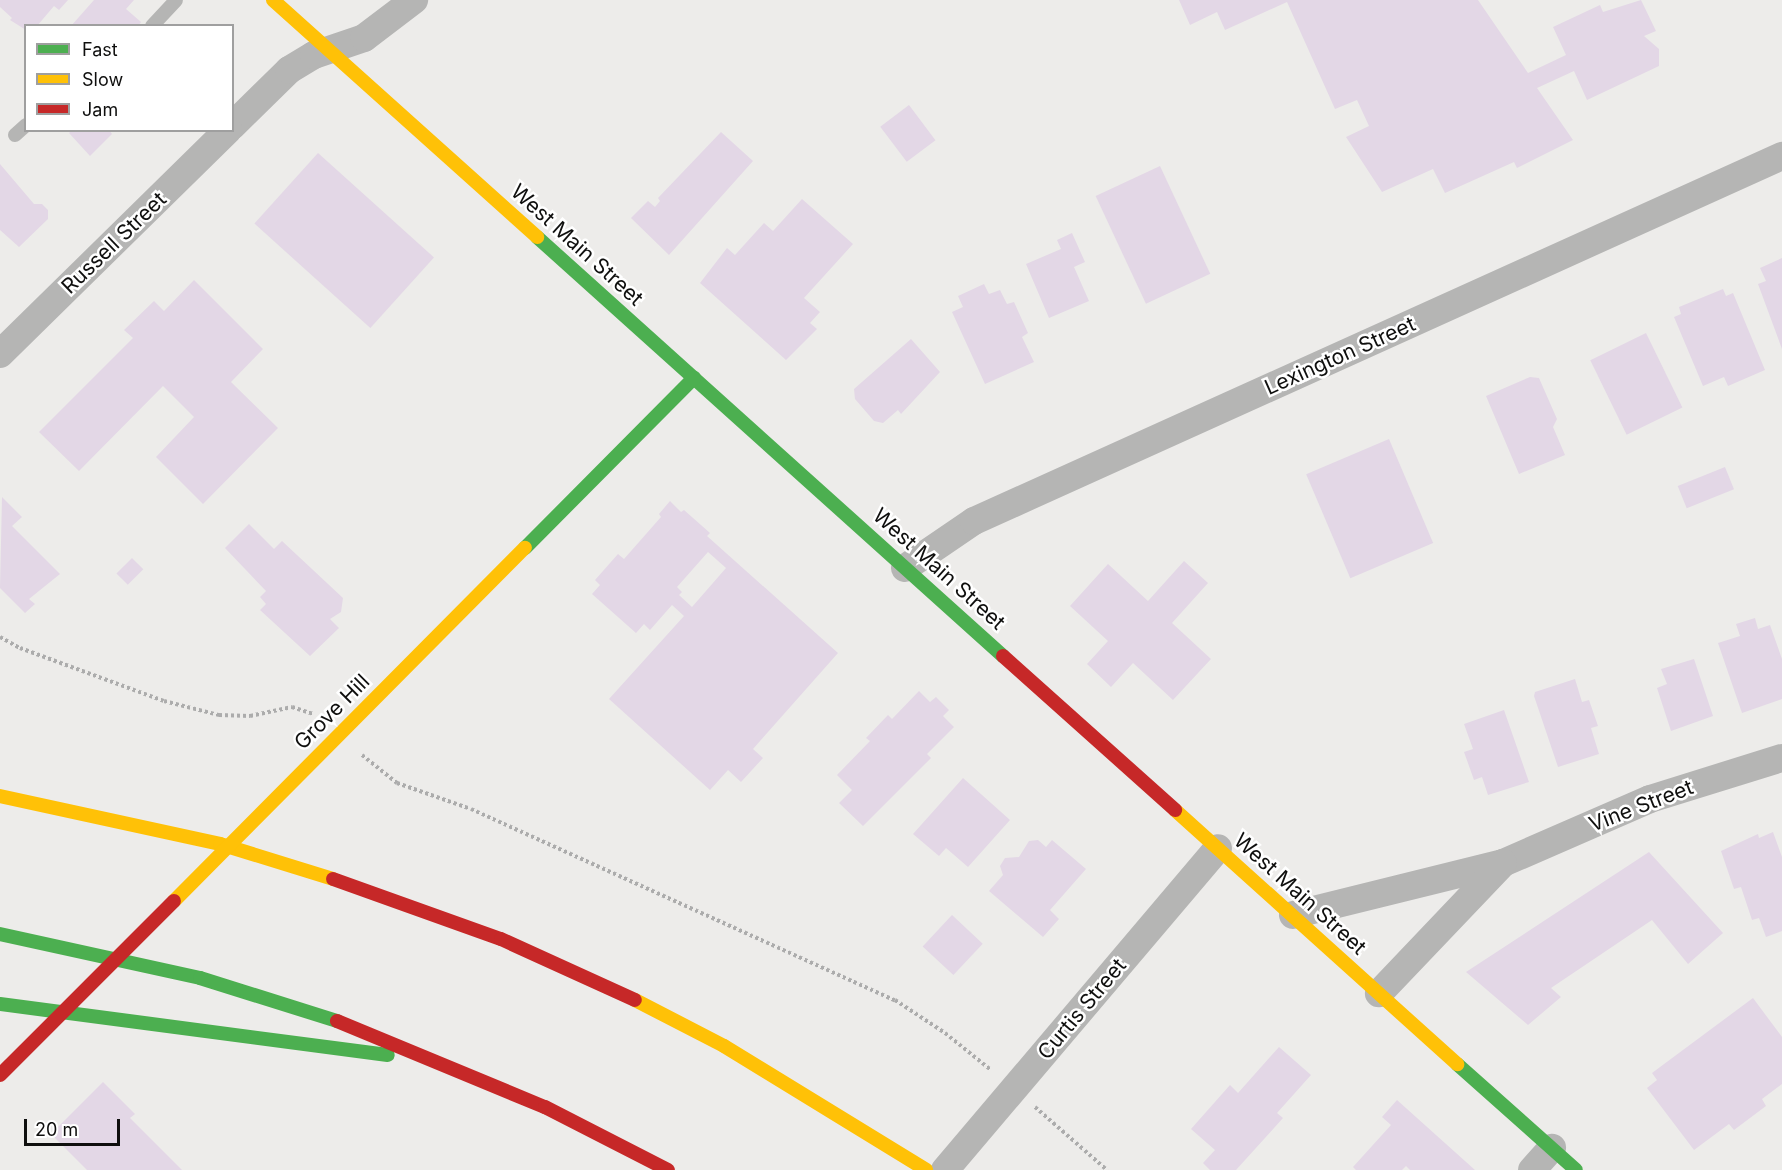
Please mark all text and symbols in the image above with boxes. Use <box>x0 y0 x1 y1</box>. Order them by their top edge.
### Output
legend <box>24 24 234 132</box>
text: Fast <box>82 39 118 60</box>
text: Slow <box>82 69 123 90</box>
text: Jam <box>82 99 118 120</box>
street label: West Main Street <box>506 179 648 311</box>
street label: Russell Street <box>56 187 172 299</box>
street label: Lexington Street <box>1261 311 1419 401</box>
street label: West Main Street <box>868 503 1010 635</box>
street label: Grove Hill <box>289 669 375 755</box>
street label: Vine Street <box>1585 775 1697 837</box>
street label: West Main Street <box>1229 828 1371 960</box>
street label: Curtis Street <box>1032 953 1132 1065</box>
scale bar <box>27 1107 123 1145</box>
text: 20 m <box>35 1119 78 1140</box>

